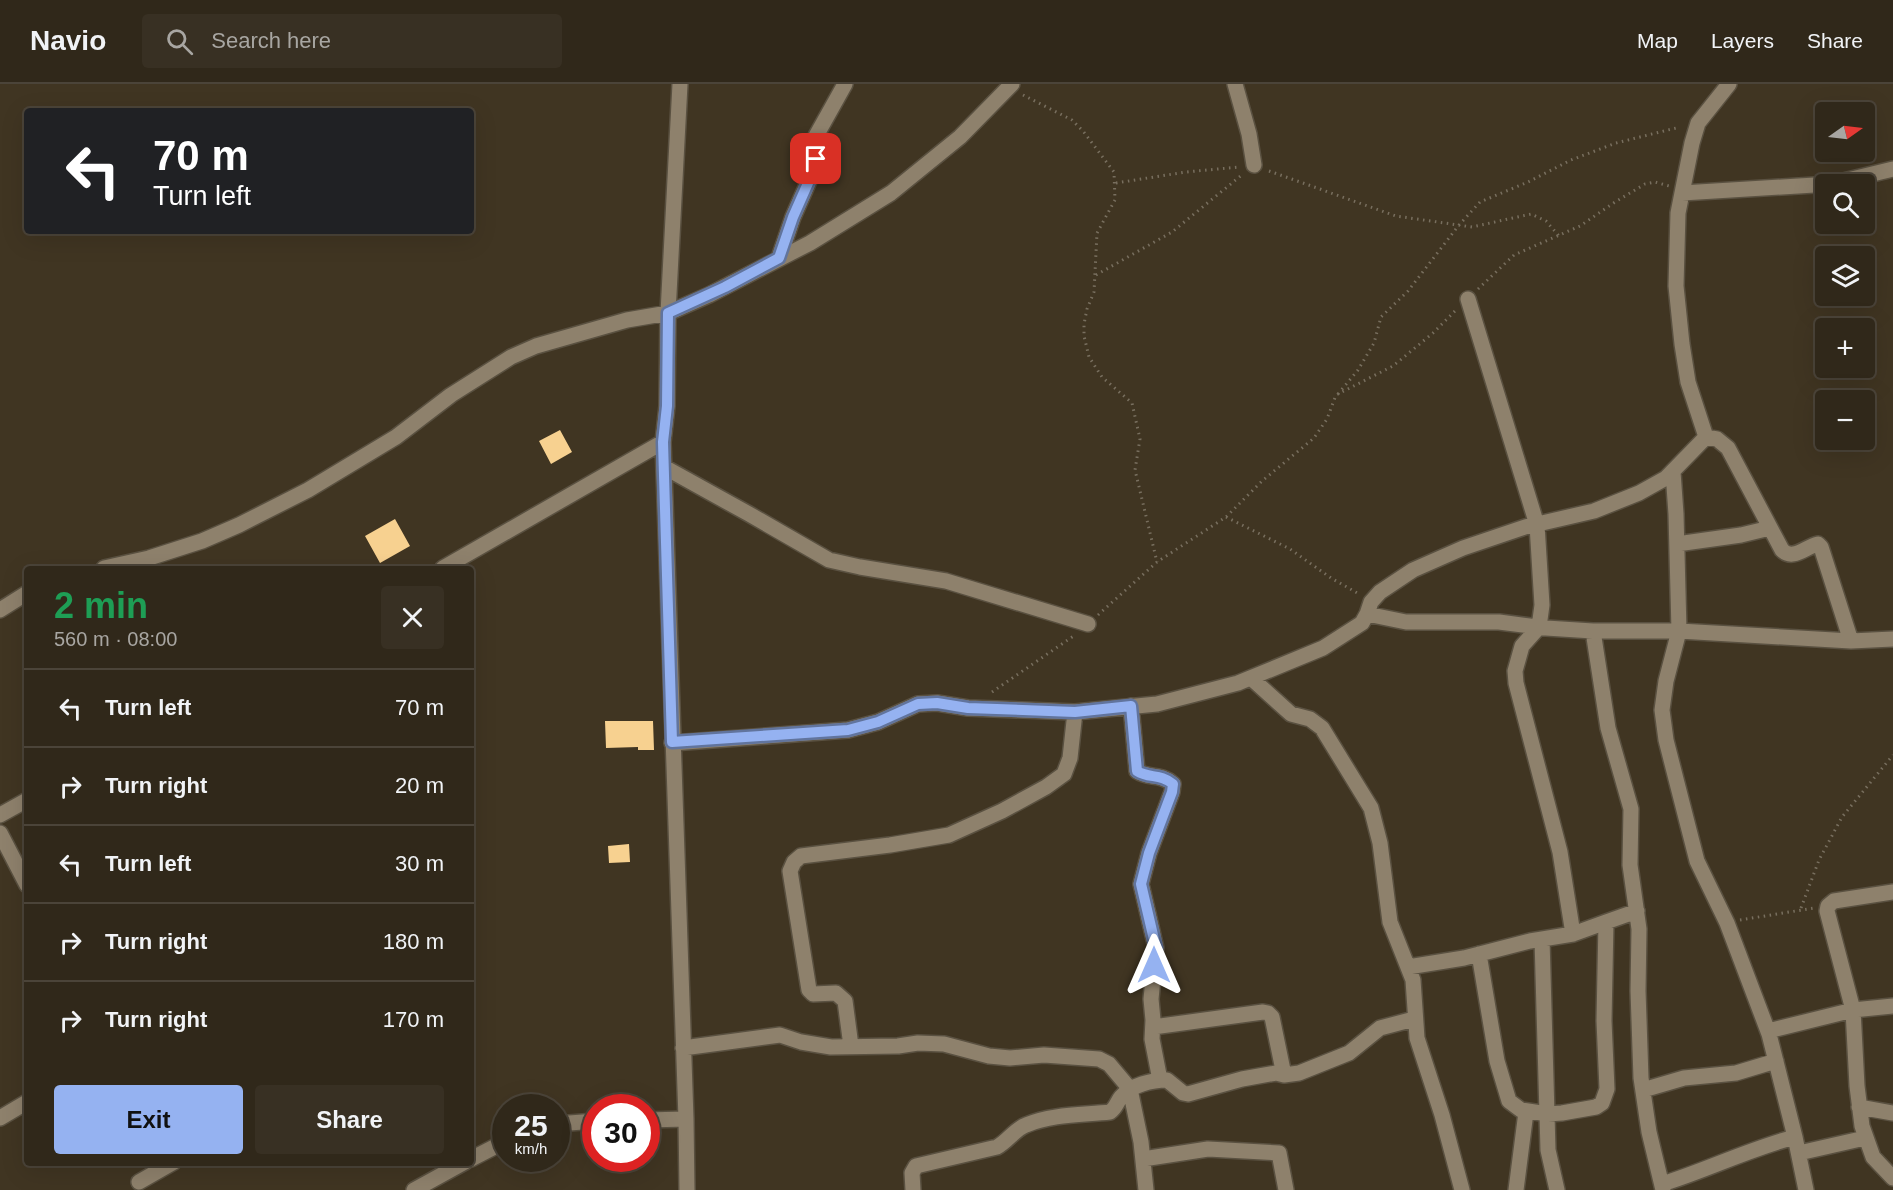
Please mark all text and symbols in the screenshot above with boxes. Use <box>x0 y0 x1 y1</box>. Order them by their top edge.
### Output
search box <box>142 14 562 68</box>
text: Navio <box>30 25 106 56</box>
icon: search <box>163 25 196 58</box>
text: Search here <box>211 28 331 53</box>
text: Map <box>1637 29 1678 52</box>
text: Layers <box>1711 29 1774 52</box>
text: Share <box>1807 29 1863 52</box>
north arrow <box>1815 102 1875 162</box>
map controls <box>1815 102 1875 450</box>
icon: left <box>54 132 132 210</box>
text: 70 m <box>153 132 249 179</box>
pin <box>790 133 841 184</box>
icon: arrive <box>799 142 832 175</box>
button: search <box>1815 174 1875 234</box>
text: Turn left <box>153 181 251 211</box>
button: layers <box>1815 246 1875 306</box>
button: + <box>1815 318 1875 378</box>
button: − <box>1815 390 1875 450</box>
text: 2 min <box>54 585 148 626</box>
button: close <box>381 586 444 649</box>
text: 560 m · 08:00 <box>54 628 177 650</box>
icon: left <box>54 692 87 725</box>
text: Turn left <box>105 695 191 720</box>
text: 70 m <box>395 695 444 720</box>
icon: right <box>54 770 87 803</box>
text: Turn right <box>105 773 207 798</box>
text: 20 m <box>395 773 444 798</box>
icon: left <box>54 848 87 881</box>
text: Turn left <box>105 851 191 876</box>
text: 30 m <box>395 851 444 876</box>
icon: right <box>54 926 87 959</box>
text: Turn right <box>105 929 207 954</box>
text: 180 m <box>383 929 444 954</box>
position arrow <box>1122 933 1186 997</box>
icon: right <box>54 1004 87 1037</box>
text: Turn right <box>105 1007 207 1032</box>
text: 170 m <box>383 1007 444 1032</box>
button: Exit <box>54 1085 243 1154</box>
button: Share <box>255 1085 444 1154</box>
speed limit sign: 30 <box>582 1094 660 1172</box>
text: 25 <box>514 1109 548 1142</box>
text: km/h <box>515 1140 547 1157</box>

